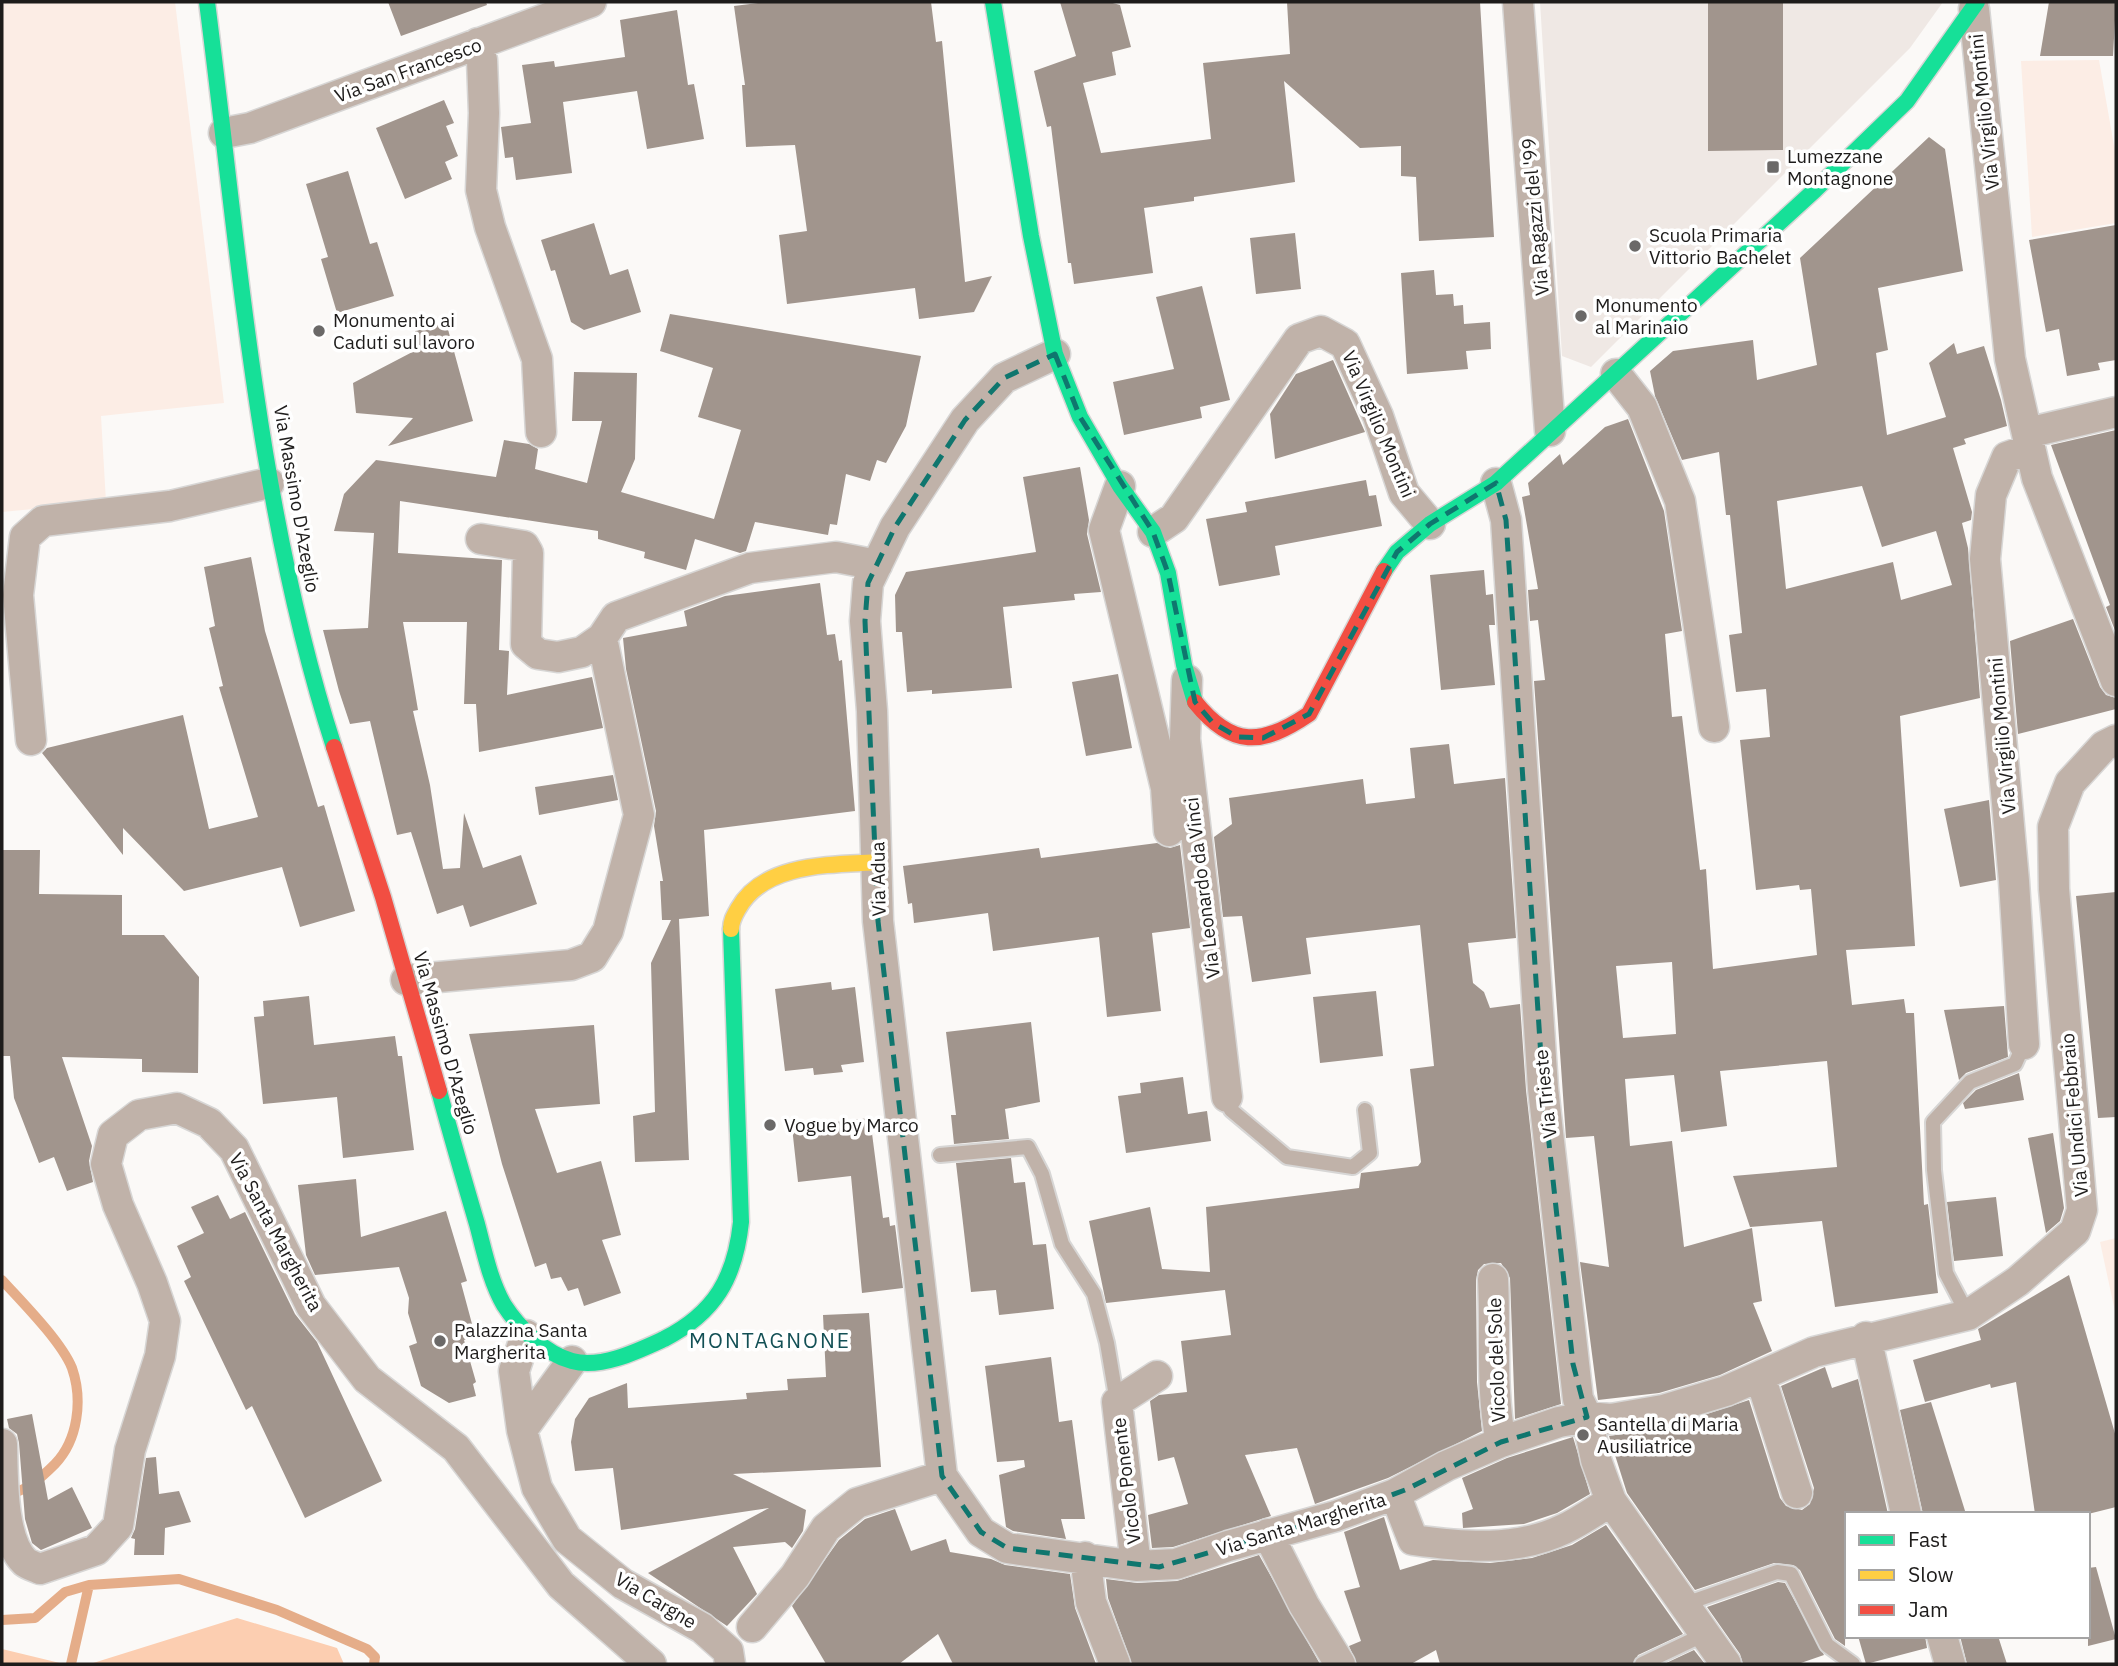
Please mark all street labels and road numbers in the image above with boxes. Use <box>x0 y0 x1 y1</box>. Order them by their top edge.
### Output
street label: Via San Francesco <box>331 32 485 108</box>
street label: Via Virgilio Montini <box>1964 32 2004 192</box>
street label: Via Ragazzi del '99 <box>1516 137 1554 297</box>
street label: Via Virgilio Montini <box>1337 347 1421 501</box>
street label: Via Massimo D'Azeglio <box>269 404 325 594</box>
street label: Via Virgilio Montini <box>1983 657 2021 815</box>
street label: Via Leonardo da Vinci <box>1179 796 1225 980</box>
street label: Via Adua <box>865 841 891 917</box>
street label: Via Massimo D'Azeglio <box>408 949 484 1137</box>
street label: Via Undici Febbraio <box>2055 1032 2093 1198</box>
street label: Via Trieste <box>1528 1048 1562 1140</box>
street label: Via Santa Margherita <box>224 1149 328 1315</box>
street label: Vicolo del Sole <box>1482 1297 1510 1423</box>
street label: Vicolo Ponente <box>1106 1416 1146 1546</box>
street label: Via Santa Margherita <box>1213 1487 1389 1561</box>
street label: Via Cargne <box>611 1566 701 1634</box>

